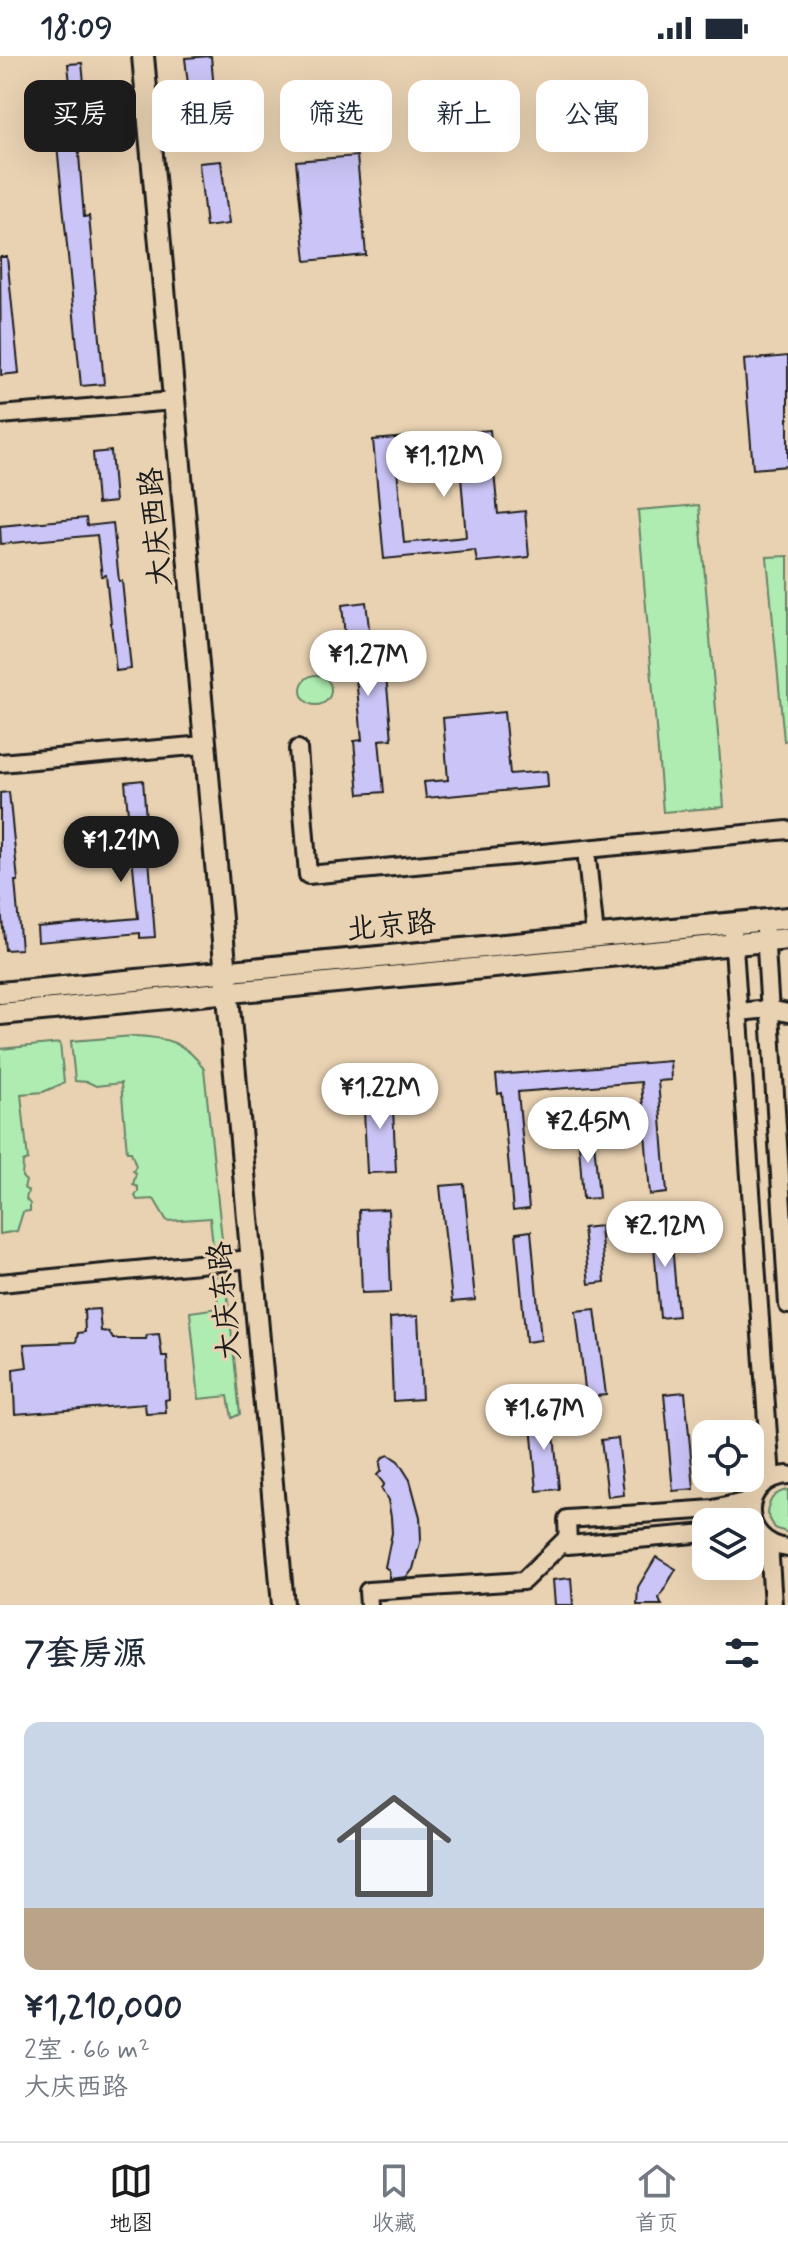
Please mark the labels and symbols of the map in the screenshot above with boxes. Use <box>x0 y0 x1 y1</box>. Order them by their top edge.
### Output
pin: ¥1.12M <box>379 431 509 499</box>
street label: 大庆西路 <box>132 465 181 588</box>
pin: ¥1.27M <box>303 630 433 698</box>
pin: ¥1.21M <box>56 816 186 884</box>
street label: 北京路 <box>345 903 438 950</box>
pin: ¥1.22M <box>315 1063 445 1131</box>
pin: ¥2.45M <box>523 1097 653 1165</box>
pin: ¥2.12M <box>600 1201 730 1269</box>
street label: 大庆东路 <box>201 1239 250 1362</box>
pin: ¥1.67M <box>479 1384 609 1452</box>

